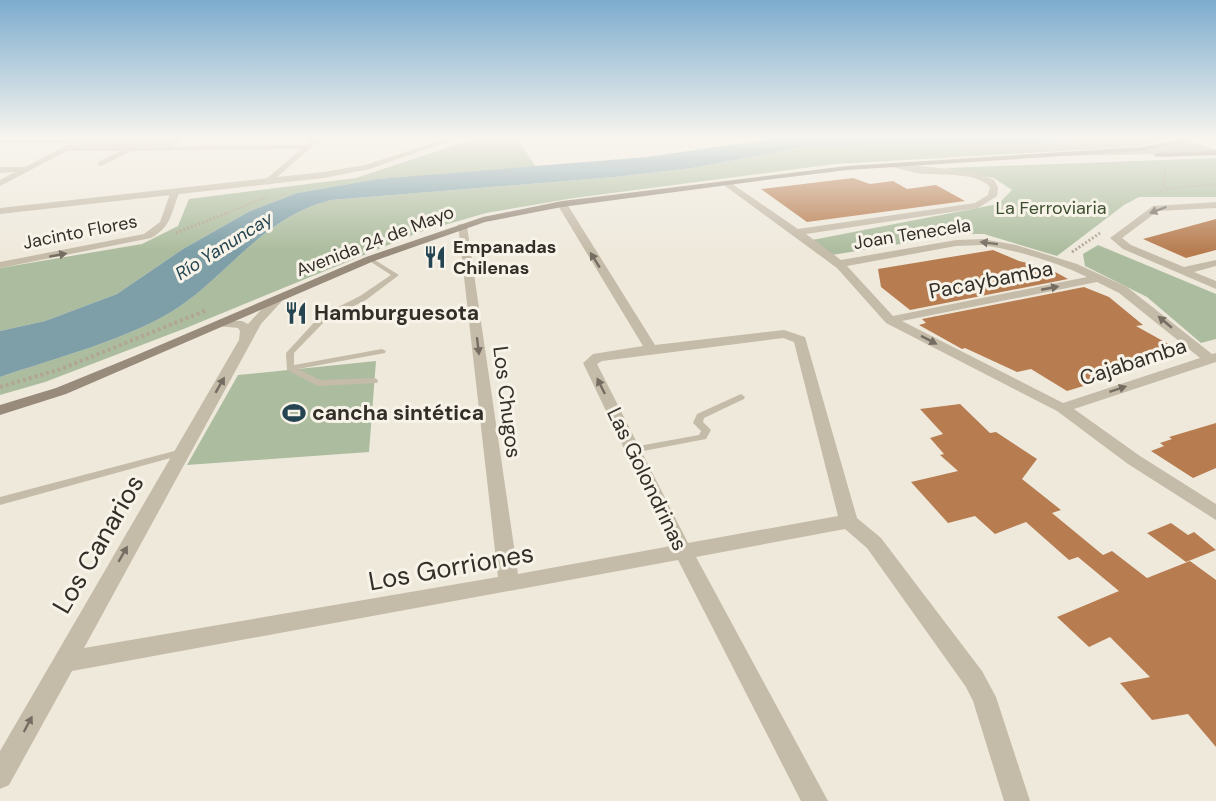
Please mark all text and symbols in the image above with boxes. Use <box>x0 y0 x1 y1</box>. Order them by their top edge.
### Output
park label: La Ferroviaria <box>995 196 1107 220</box>
street label: Avenida 24 de Mayo <box>293 200 457 282</box>
one-way arrow <box>1149 205 1167 215</box>
water label: Río Yanuncay <box>171 206 278 286</box>
street label: Jacinto Flores <box>21 209 139 255</box>
street label: Joan Tenecela <box>852 213 972 255</box>
place label: Empanadas Chilenas <box>453 235 556 280</box>
one-way arrow <box>980 238 999 248</box>
restaurant icon: Empanadas Chilenas <box>422 244 448 270</box>
one-way arrow <box>48 250 67 259</box>
one-way arrow <box>590 252 601 268</box>
street label: Pacaybamba <box>927 254 1055 306</box>
one-way arrow <box>1041 283 1060 292</box>
place label: Hamburguesota <box>314 299 479 327</box>
restaurant icon: Hamburguesota <box>283 300 309 326</box>
one-way arrow <box>1157 315 1173 328</box>
street label: Cajabamba <box>1076 332 1190 392</box>
one-way arrow <box>921 335 938 345</box>
one-way arrow <box>473 337 483 356</box>
street label: Los Chugos <box>486 344 528 460</box>
one-way arrow <box>215 376 225 393</box>
one-way arrow <box>597 378 606 395</box>
one-way arrow <box>1109 384 1127 394</box>
place label: cancha sintética <box>312 399 484 427</box>
sports icon: cancha sintética <box>281 400 307 426</box>
street label: Las Golondrinas <box>600 403 694 555</box>
street label: Los Canarios <box>45 468 151 620</box>
street label: Los Gorriones <box>366 536 536 598</box>
one-way arrow <box>118 545 128 562</box>
one-way arrow <box>23 715 33 732</box>

